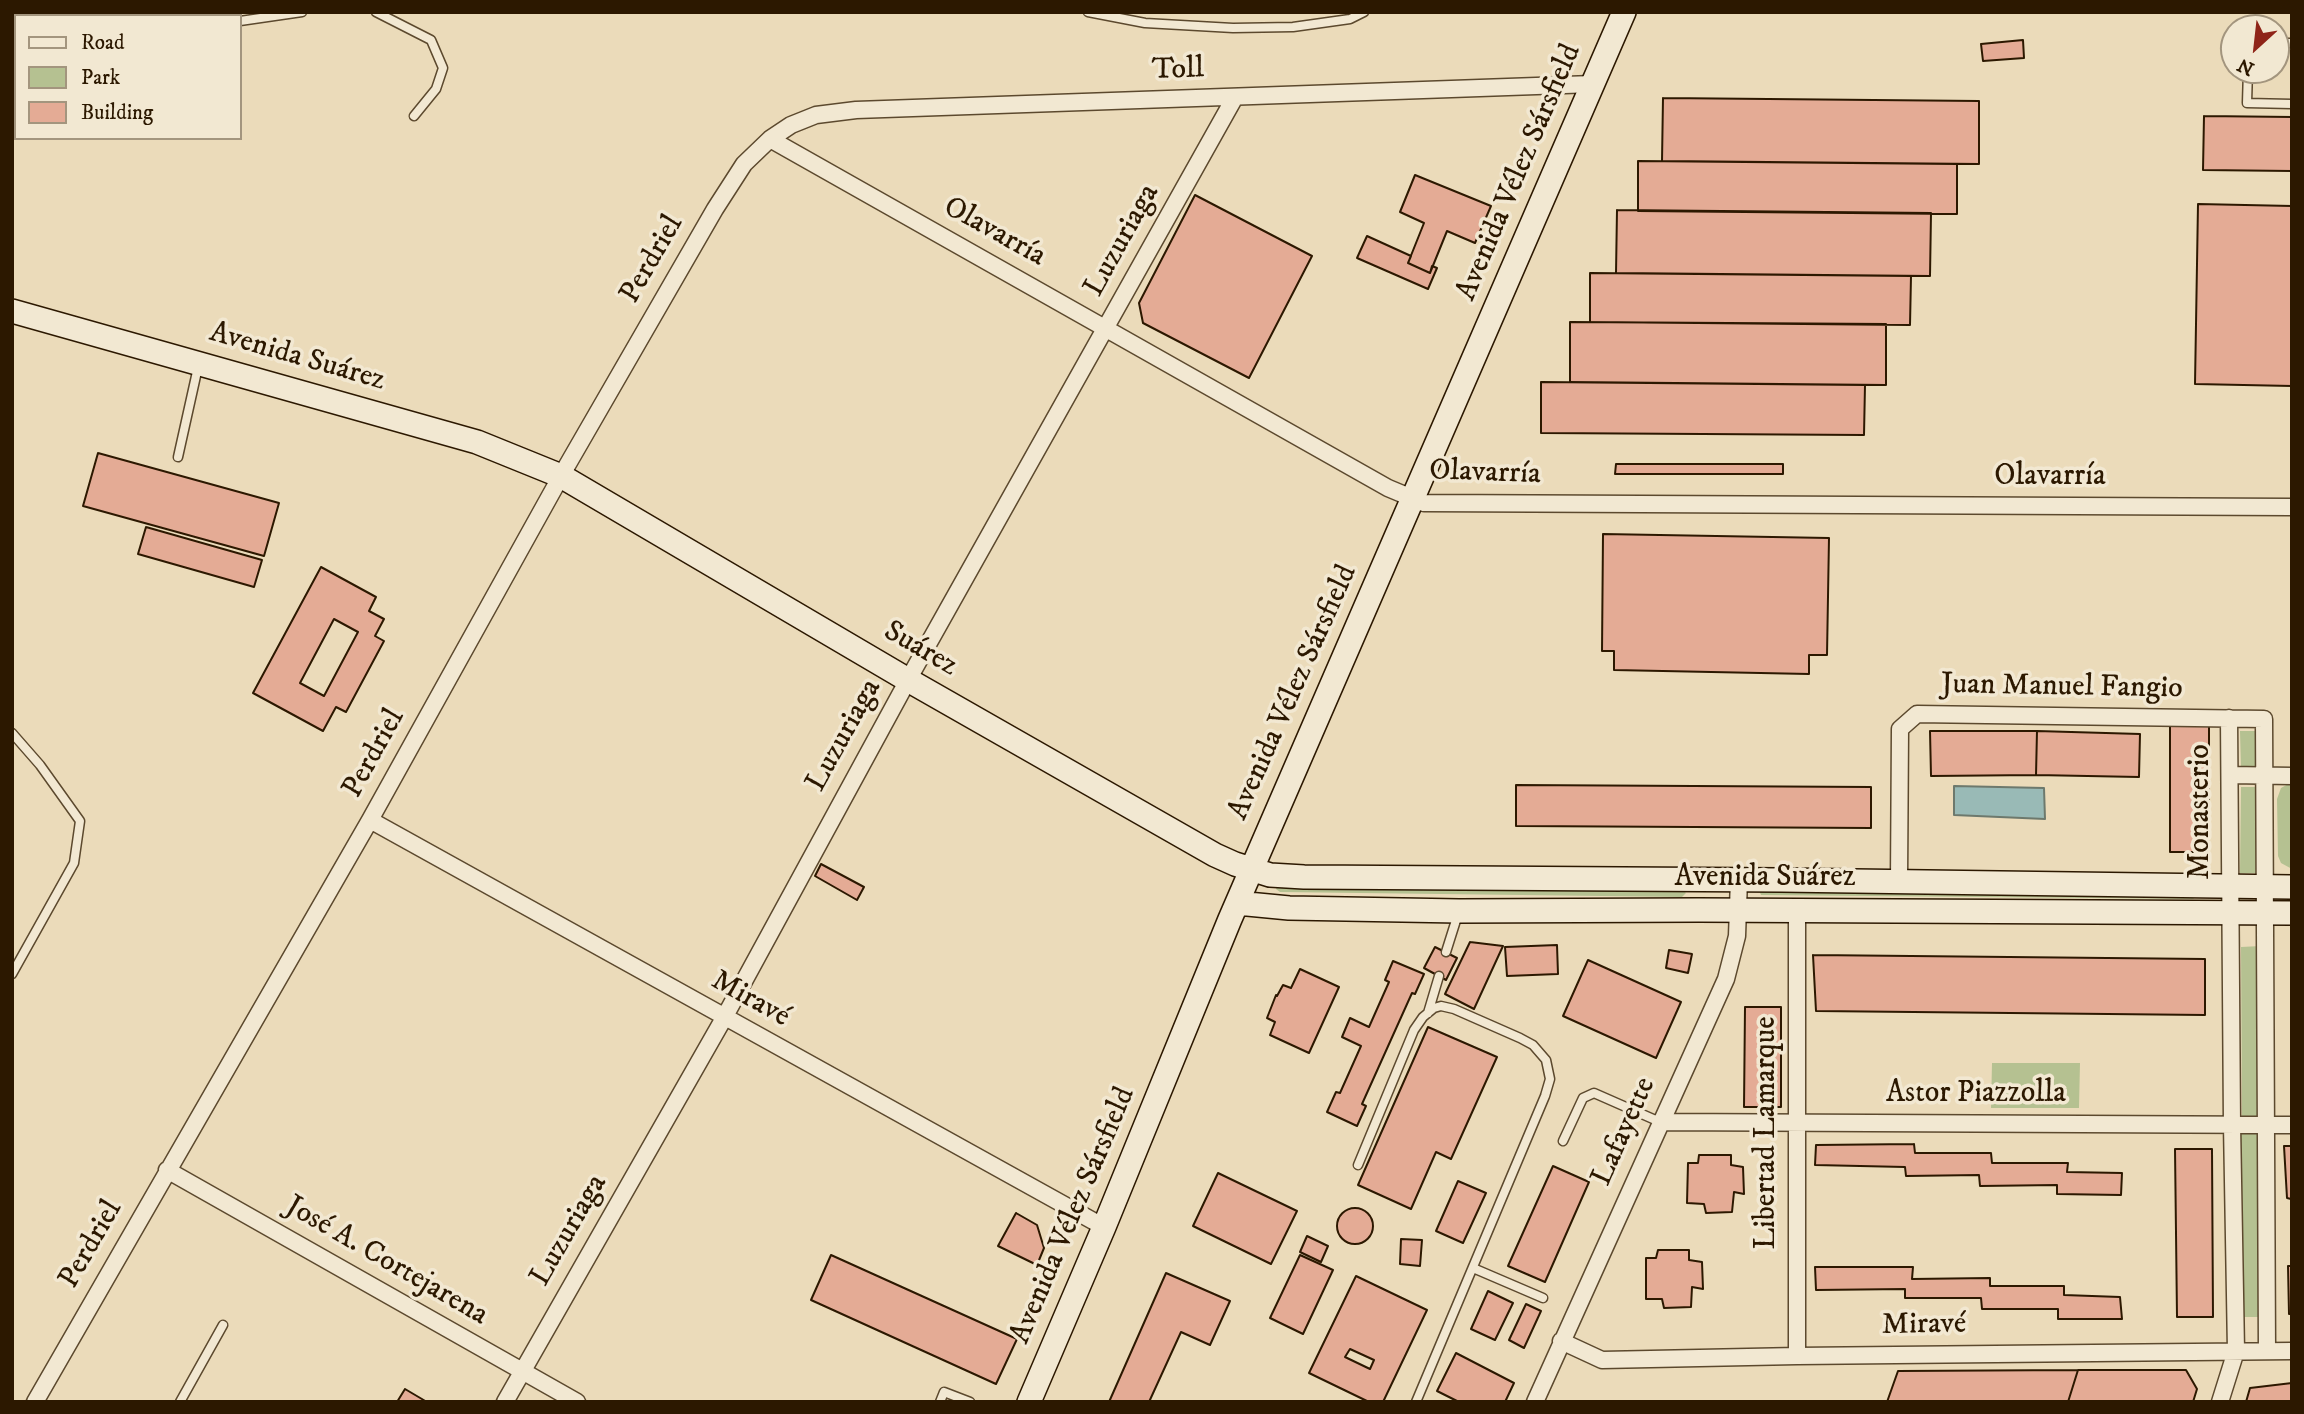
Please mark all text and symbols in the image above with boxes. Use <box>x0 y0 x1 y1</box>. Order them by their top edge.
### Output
legend <box>14 14 242 140</box>
north arrow <box>2220 14 2290 84</box>
text: Road <box>81 30 125 56</box>
street label: Avenida Vélez Sársfield <box>1450 39 1590 307</box>
street label: Toll <box>1151 52 1205 90</box>
text: N <box>2234 53 2258 80</box>
text: Park <box>81 65 120 91</box>
text: Building <box>81 100 153 126</box>
street label: Luzuriaga <box>1078 179 1168 303</box>
street label: Olavarría <box>937 190 1051 276</box>
street label: Perdriel <box>613 210 693 310</box>
street label: Avenida Suárez <box>205 316 389 400</box>
street label: Olavarría <box>1429 454 1541 494</box>
street label: Olavarría <box>1994 460 2106 496</box>
street label: Avenida Vélez Sársfield <box>1222 560 1366 826</box>
street label: Suárez <box>877 615 963 685</box>
street label: Juan Manuel Fangio <box>1941 668 2183 708</box>
street label: Luzuriaga <box>800 674 890 798</box>
street label: Perdriel <box>336 703 414 805</box>
street label: Monasterio <box>2184 744 2220 880</box>
street label: Avenida Suárez <box>1674 861 1856 897</box>
street label: Miravé <box>704 964 796 1036</box>
street label: Libertad Lamarque <box>1750 1016 1786 1250</box>
street label: Lafayette <box>1585 1072 1665 1192</box>
street label: Astor Piazzolla <box>1886 1077 2066 1113</box>
street label: Avenida Vélez Sársfield <box>1004 1082 1144 1350</box>
street label: Luzuriaga <box>524 1169 616 1293</box>
street label: José A. Cortejarena <box>278 1189 494 1335</box>
street label: Perdriel <box>52 1195 132 1295</box>
street label: Miravé <box>1881 1307 1967 1345</box>

